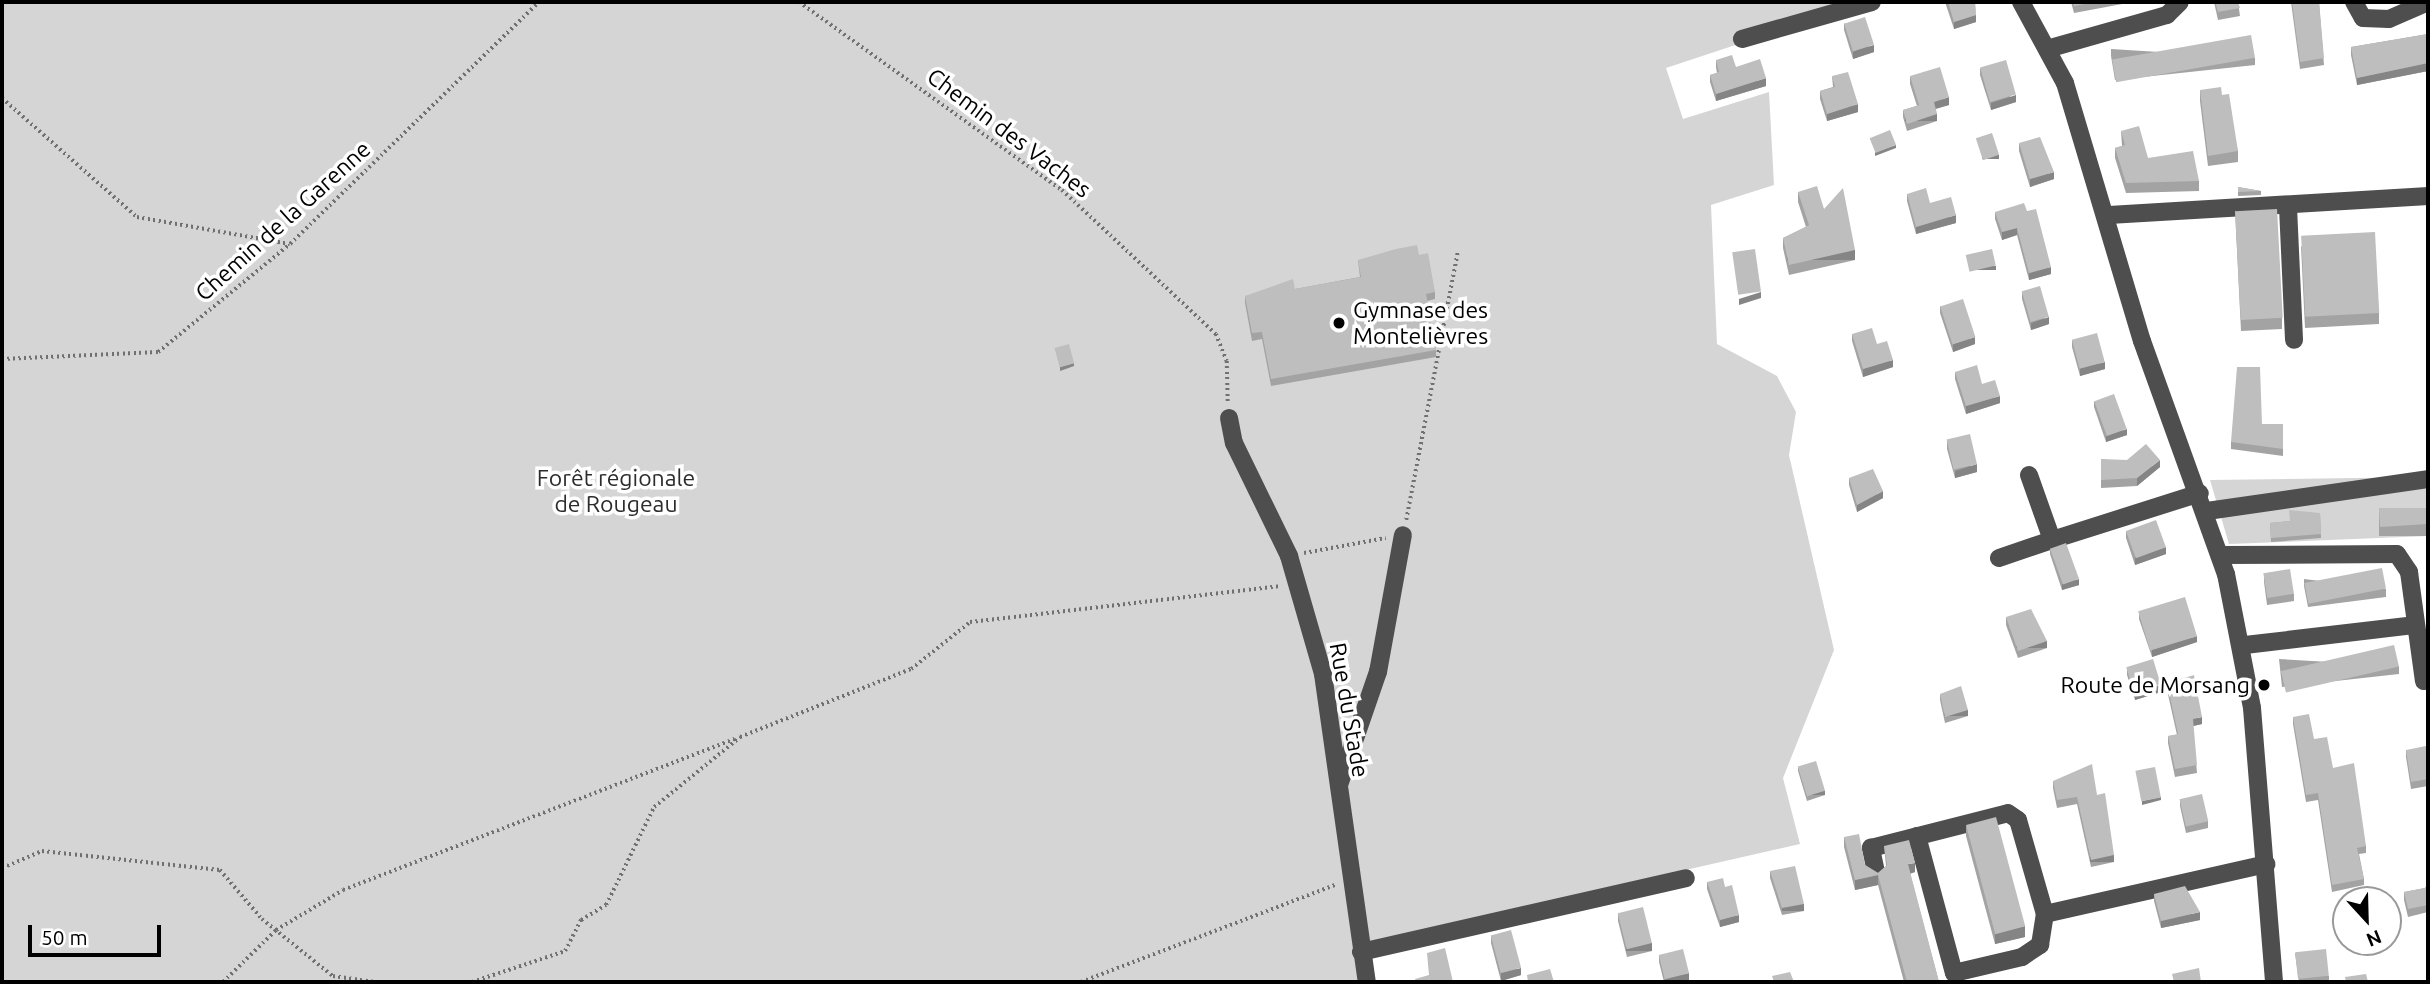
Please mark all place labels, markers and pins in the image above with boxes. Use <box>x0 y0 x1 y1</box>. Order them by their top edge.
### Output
place label: Gymnase des Montelièvres <box>1353 296 1488 350</box>
marker: Gymnase des Montelièvres <box>1331 315 1347 331</box>
place label: Route de Morsang <box>2060 671 2250 699</box>
marker: Route de Morsang <box>2256 677 2272 693</box>

